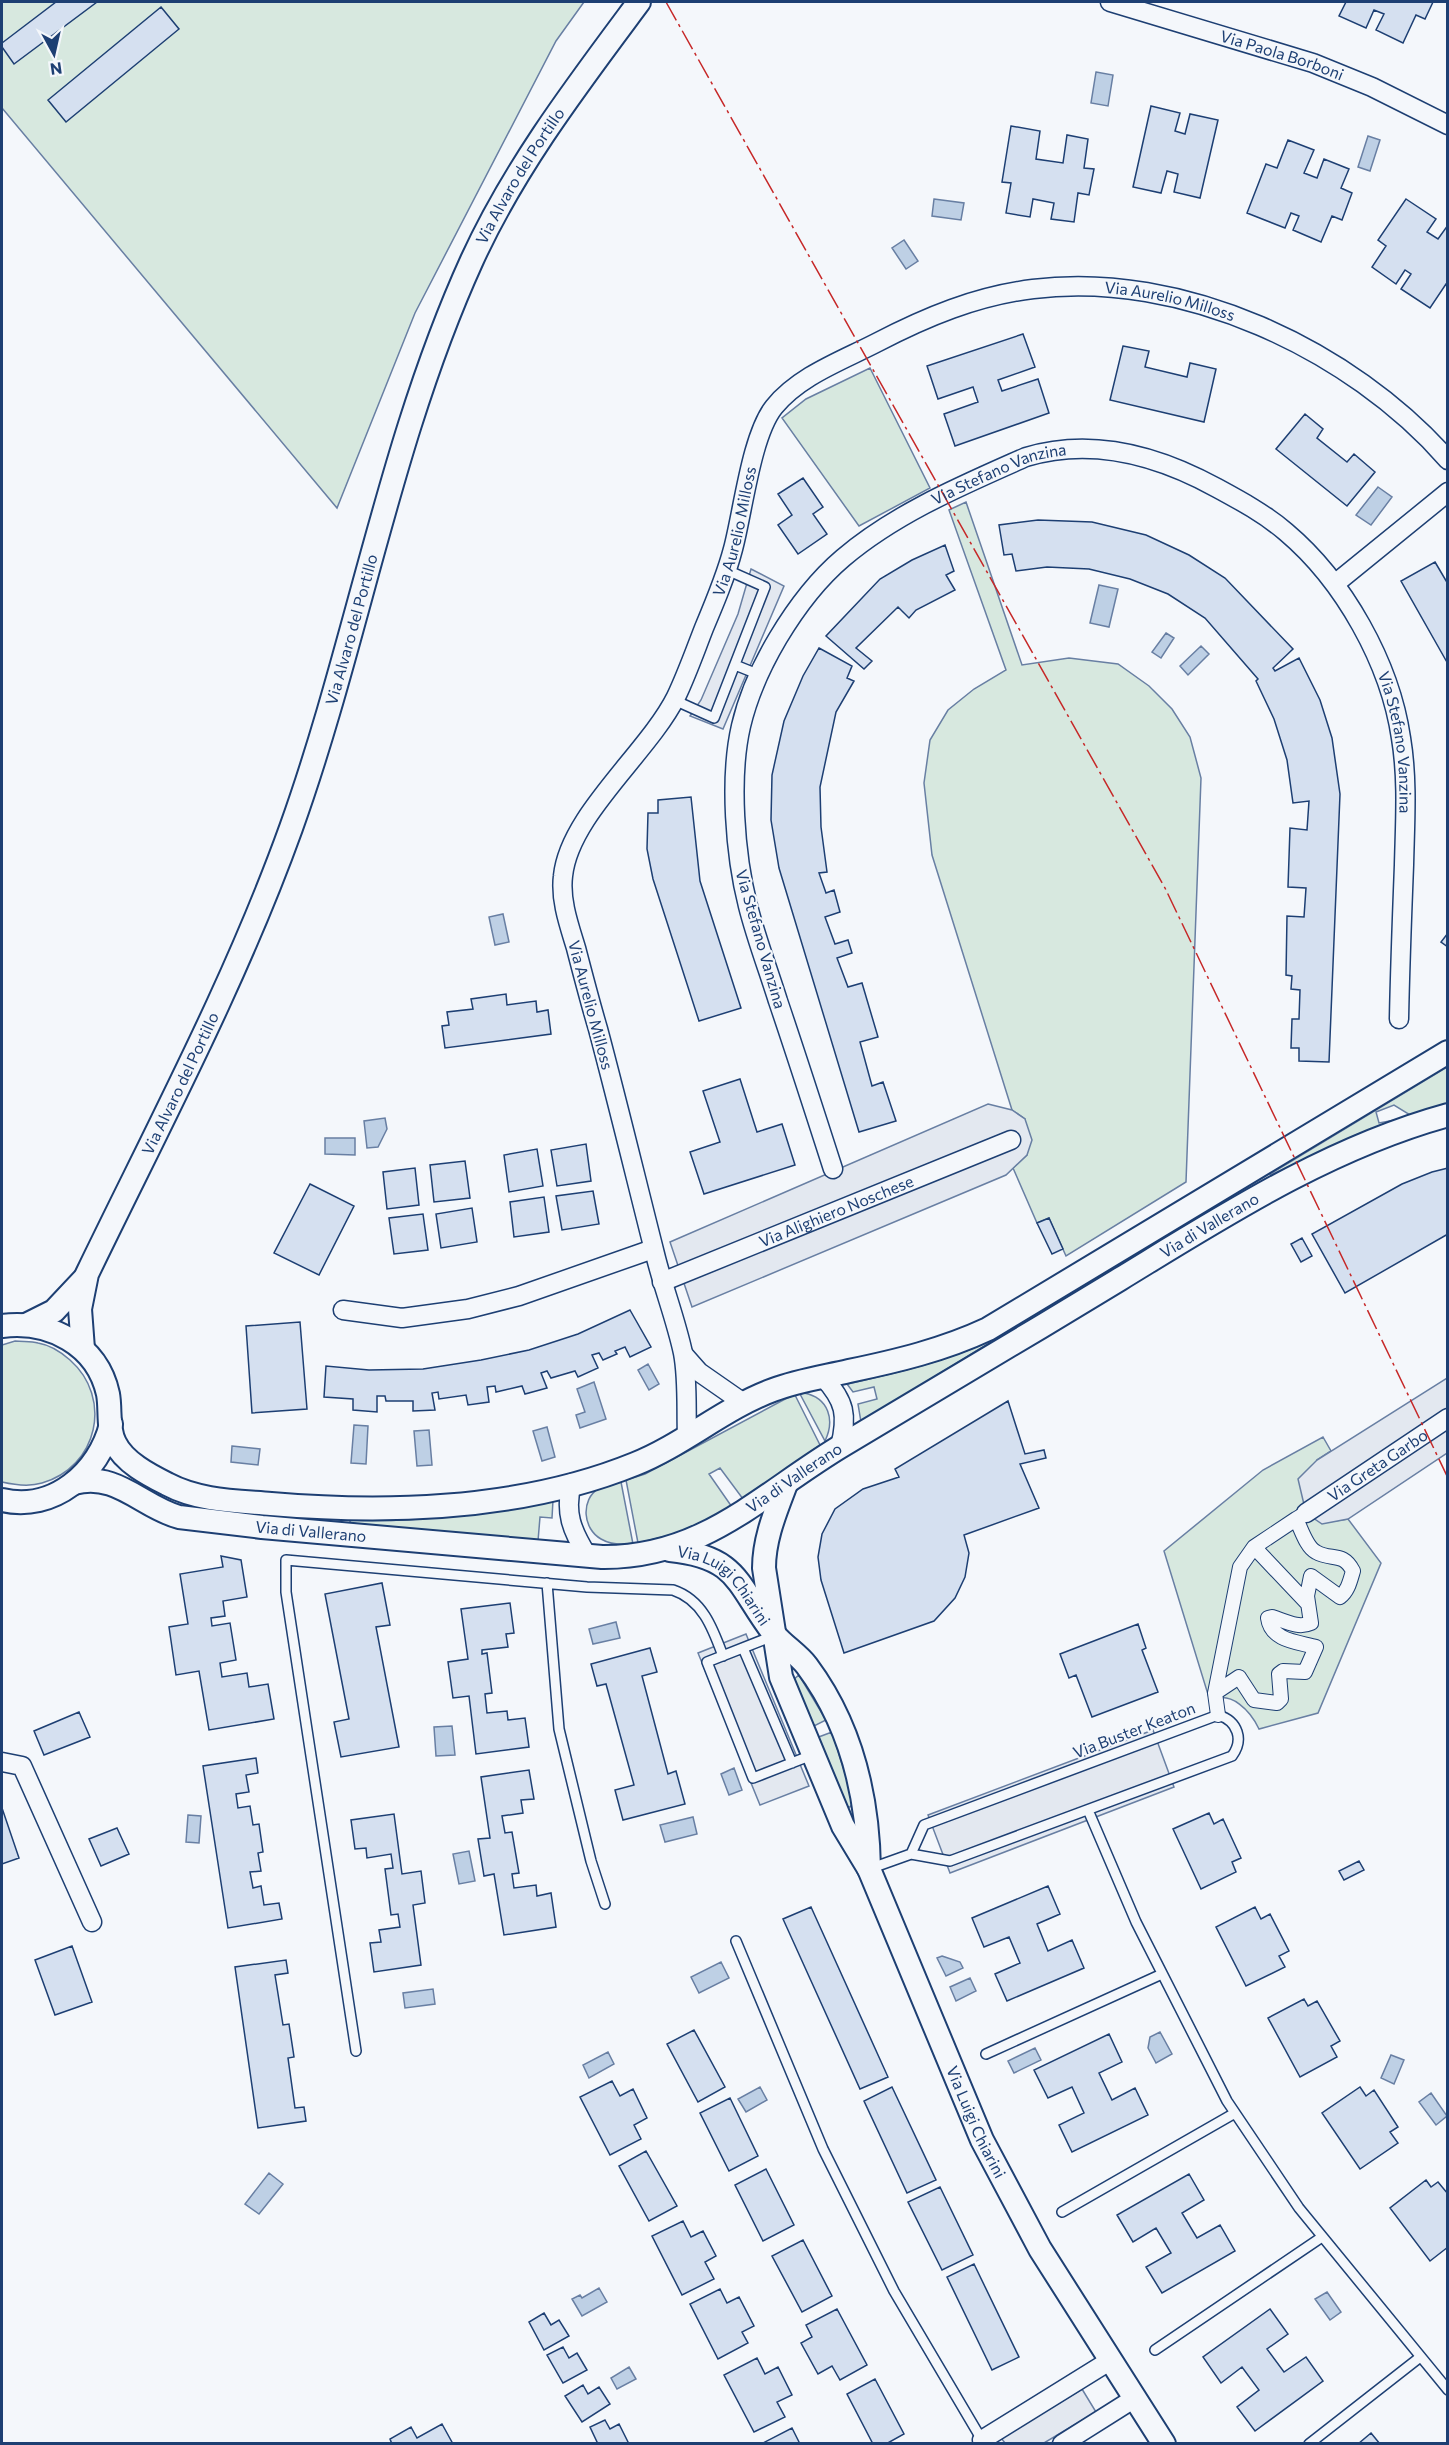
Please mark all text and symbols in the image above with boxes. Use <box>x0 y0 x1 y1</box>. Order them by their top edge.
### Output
north arrow <box>24 24 84 84</box>
street label: Via Paola Borboni <box>1218 26 1347 84</box>
text: N <box>49 59 63 80</box>
street label: Via Alvaro del Portillo <box>471 104 568 247</box>
street label: Via Aurelio Milloss <box>1104 277 1238 324</box>
street label: Via Stefano Vanzina <box>928 439 1067 508</box>
street label: Via Aurelio Milloss <box>708 464 759 599</box>
street label: Via Alvaro del Portillo <box>321 552 381 707</box>
street label: Via Stefano Vanzina <box>1375 668 1416 814</box>
street label: Via Stefano Vanzina <box>732 867 790 1011</box>
street label: Via Aurelio Milloss <box>565 938 618 1072</box>
street label: Via Alvaro del Portillo <box>137 1009 222 1157</box>
street label: Via Alighiero Noschese <box>756 1171 916 1251</box>
street label: Via di Vallerano <box>1156 1188 1262 1261</box>
street label: Via Greta Garbo <box>1324 1425 1431 1505</box>
street label: Via di Vallerano <box>742 1438 845 1516</box>
street label: Via di Vallerano <box>254 1516 367 1545</box>
street label: Via Luigi Chiarini <box>676 1541 775 1629</box>
street label: Via Buster Keaton <box>1070 1697 1198 1762</box>
street label: Via Luigi Chiarini <box>943 2063 1010 2181</box>

